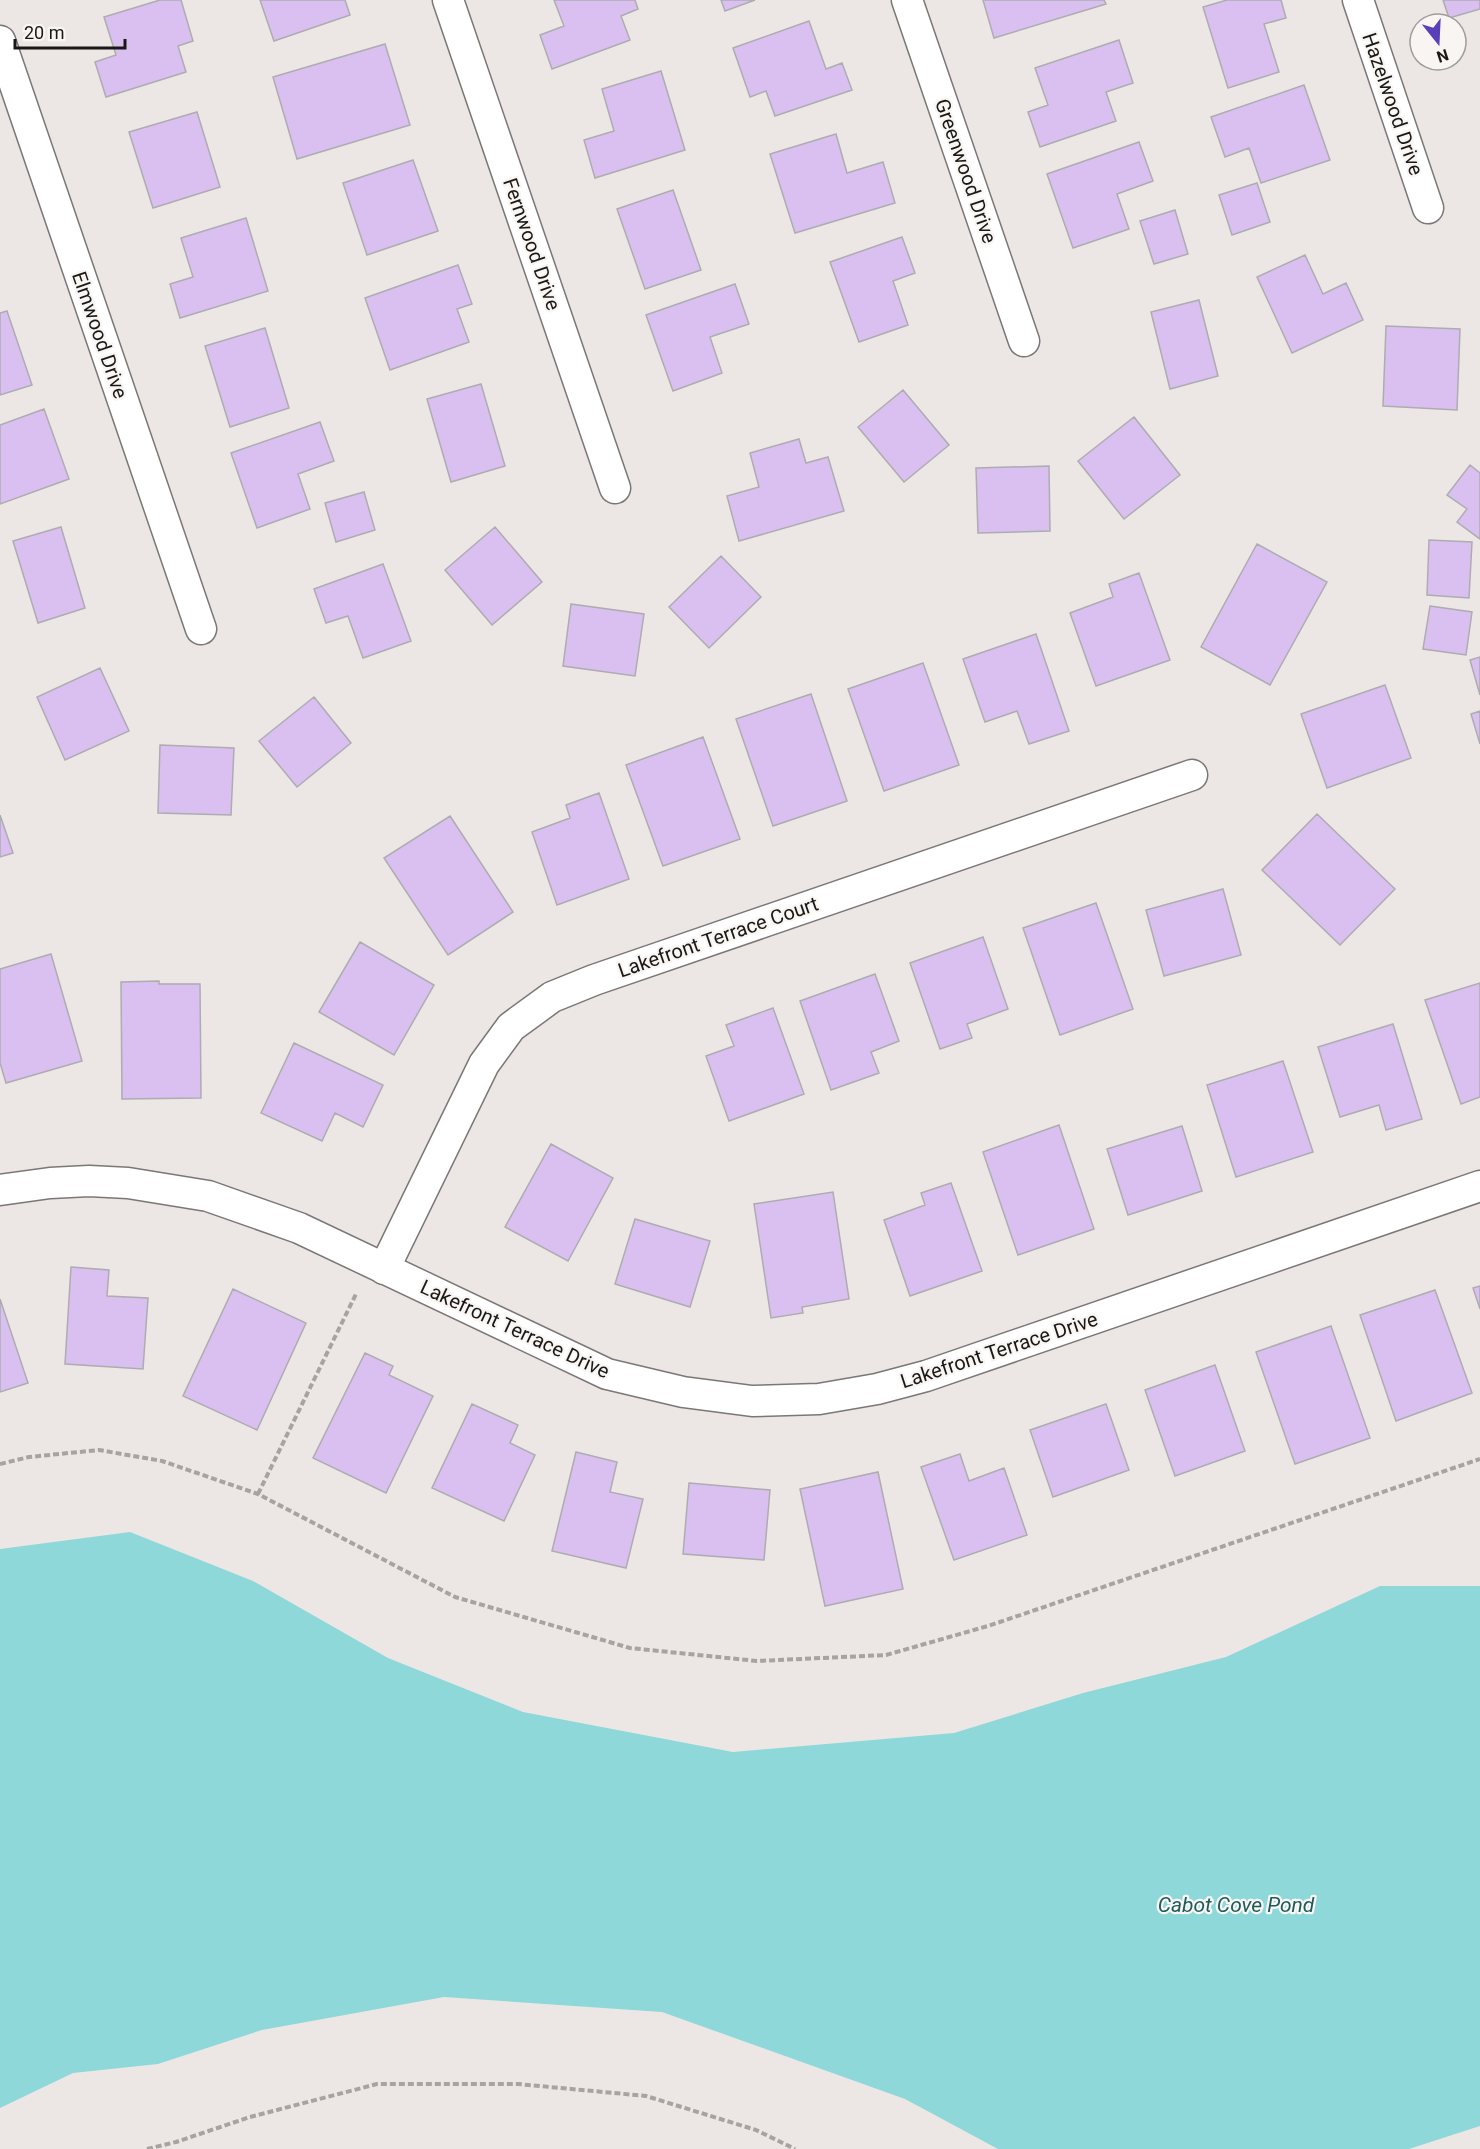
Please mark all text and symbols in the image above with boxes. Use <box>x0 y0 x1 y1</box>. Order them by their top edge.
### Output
scale bar <box>15 12 124 50</box>
north arrow <box>1408 12 1468 72</box>
text: 20 m <box>24 22 64 43</box>
street label: Hazelwood Drive <box>1357 29 1429 179</box>
text: N <box>1434 45 1451 67</box>
street label: Greenwood Drive <box>930 95 1002 247</box>
street label: Fernwood Drive <box>498 175 566 313</box>
street label: Elmwood Drive <box>67 268 133 402</box>
street label: Lakefront Terrace Court <box>615 891 821 983</box>
street label: Lakefront Terrace Drive <box>417 1275 613 1383</box>
street label: Lakefront Terrace Drive <box>897 1307 1101 1393</box>
water label: Cabot Cove Pond <box>1158 1893 1315 1917</box>

